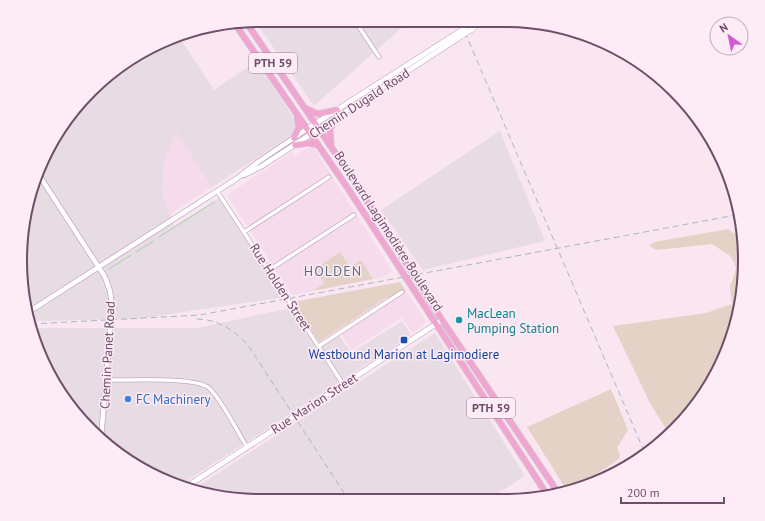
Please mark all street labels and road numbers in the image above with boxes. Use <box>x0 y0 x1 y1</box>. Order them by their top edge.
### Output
road number: PTH 59 <box>249 53 297 73</box>
street label: Chemin Dugald Road <box>306 65 413 142</box>
street label: Boulevard Lagimodière Boulevard <box>330 148 447 315</box>
street label: Rue Holden Street <box>246 240 316 335</box>
street label: Chemin Panet Road <box>96 301 119 409</box>
street label: Rue Marion Street <box>268 369 361 438</box>
road number: PTH 59 <box>467 398 515 418</box>

